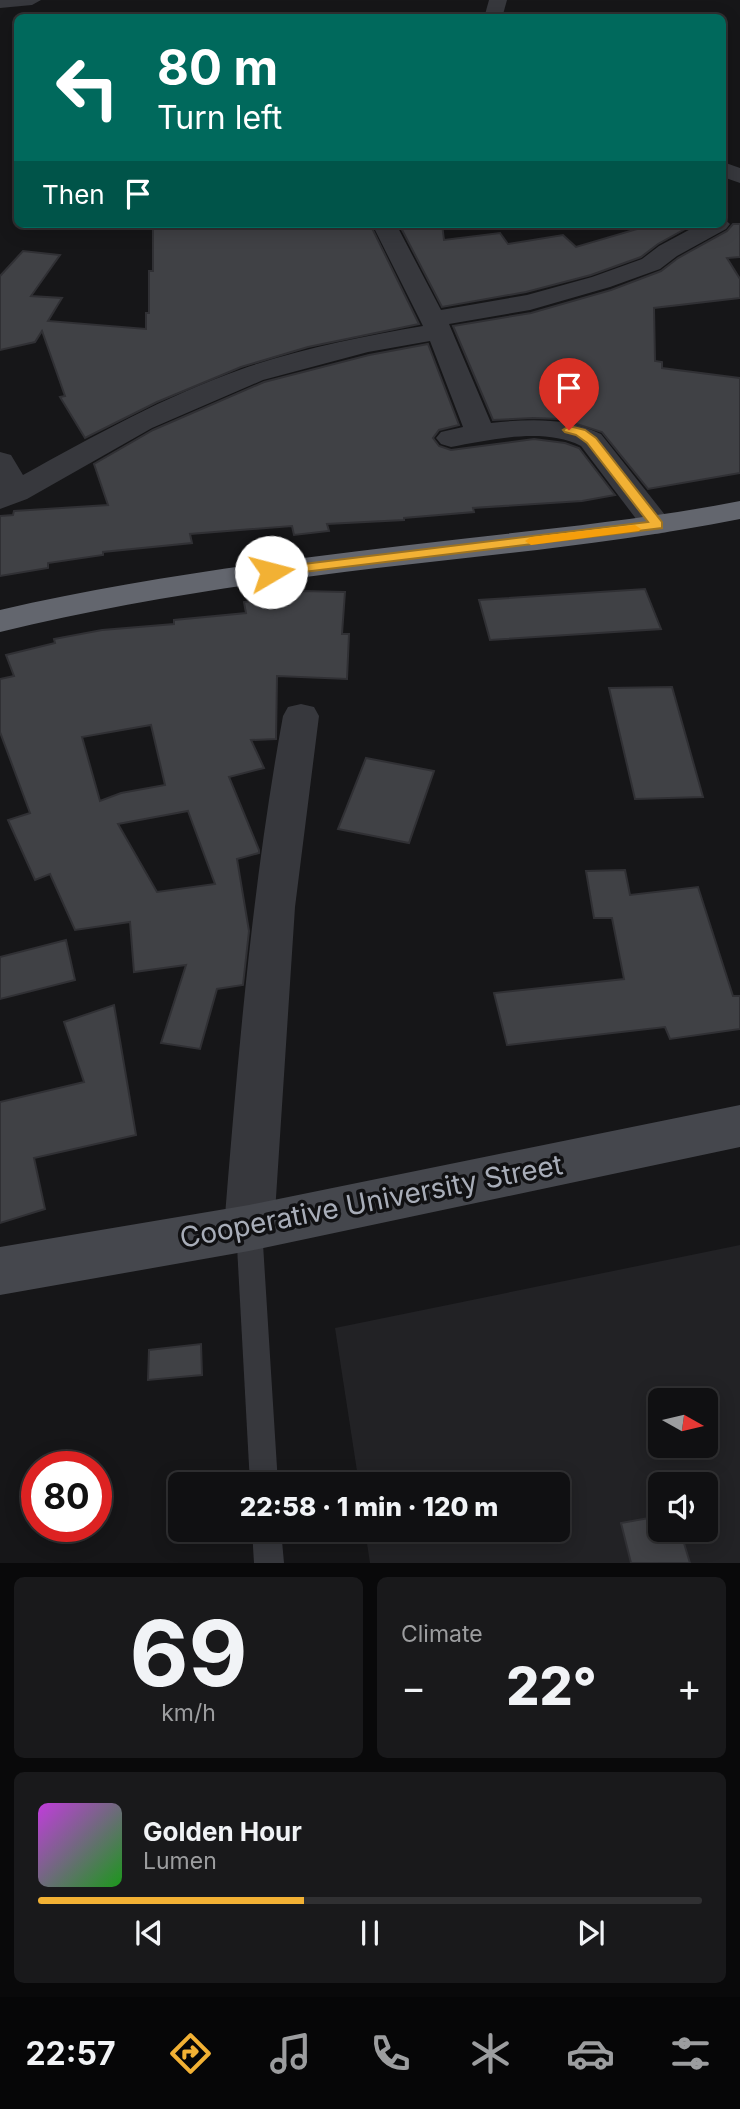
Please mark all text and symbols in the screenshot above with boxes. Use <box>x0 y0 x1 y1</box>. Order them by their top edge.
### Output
text: 80 m <box>157 38 278 97</box>
icon: left <box>42 42 133 133</box>
text: Turn left <box>157 98 282 137</box>
icon: arrive <box>119 175 157 213</box>
text: Then <box>42 179 105 210</box>
pin <box>539 358 599 430</box>
icon: arrive <box>550 369 588 407</box>
position arrow <box>234 535 308 609</box>
street label: Cooperative University Street <box>177 1147 565 1255</box>
north arrow <box>648 1388 718 1458</box>
map controls <box>648 1388 718 1542</box>
speed limit sign: 80 <box>21 1451 112 1542</box>
button: sound <box>648 1472 718 1542</box>
text: 22:58 · 1 min · 120 m <box>240 1491 498 1522</box>
text: 69 <box>129 1598 248 1708</box>
text: Climate <box>401 1620 483 1648</box>
text: 22° <box>506 1655 597 1718</box>
text: − <box>401 1664 426 1710</box>
text: + <box>677 1664 702 1710</box>
text: km/h <box>161 1699 216 1727</box>
text: Golden Hour <box>143 1816 302 1847</box>
text: Lumen <box>143 1847 217 1875</box>
icon: previous <box>130 1914 168 1952</box>
icon: pause <box>351 1914 389 1952</box>
icon: next <box>572 1914 610 1952</box>
icon: directions <box>166 2029 215 2078</box>
icon: music <box>266 2029 315 2078</box>
icon: phone <box>366 2029 415 2078</box>
icon: climate <box>466 2029 515 2078</box>
icon: car <box>566 2029 615 2078</box>
icon: filters <box>666 2029 715 2078</box>
text: 22:57 <box>25 2034 115 2073</box>

